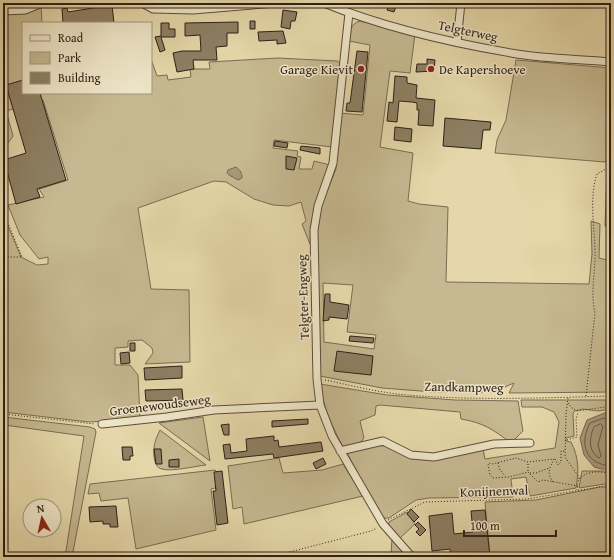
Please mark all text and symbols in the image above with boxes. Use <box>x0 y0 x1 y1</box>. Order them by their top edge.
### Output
street label: Telgterweg <box>436 15 500 47</box>
legend <box>22 22 152 94</box>
text: Road <box>58 29 84 46</box>
text: Park <box>58 49 82 66</box>
place label: Garage Kievit <box>280 60 353 79</box>
place label: De Kapershoeve <box>439 60 526 79</box>
marker: Garage Kievit <box>356 64 366 74</box>
marker: De Kapershoeve <box>426 64 436 74</box>
text: Building <box>58 69 101 86</box>
street label: Telgter-Engweg <box>292 253 314 340</box>
street label: Zandkampweg <box>424 377 504 397</box>
street label: Groenewoudseweg <box>109 389 212 421</box>
street label: Konijnenwal <box>460 480 529 502</box>
north arrow <box>22 498 62 538</box>
text: N <box>36 500 46 517</box>
scale bar <box>464 512 556 538</box>
text: 100 m <box>470 517 500 534</box>

